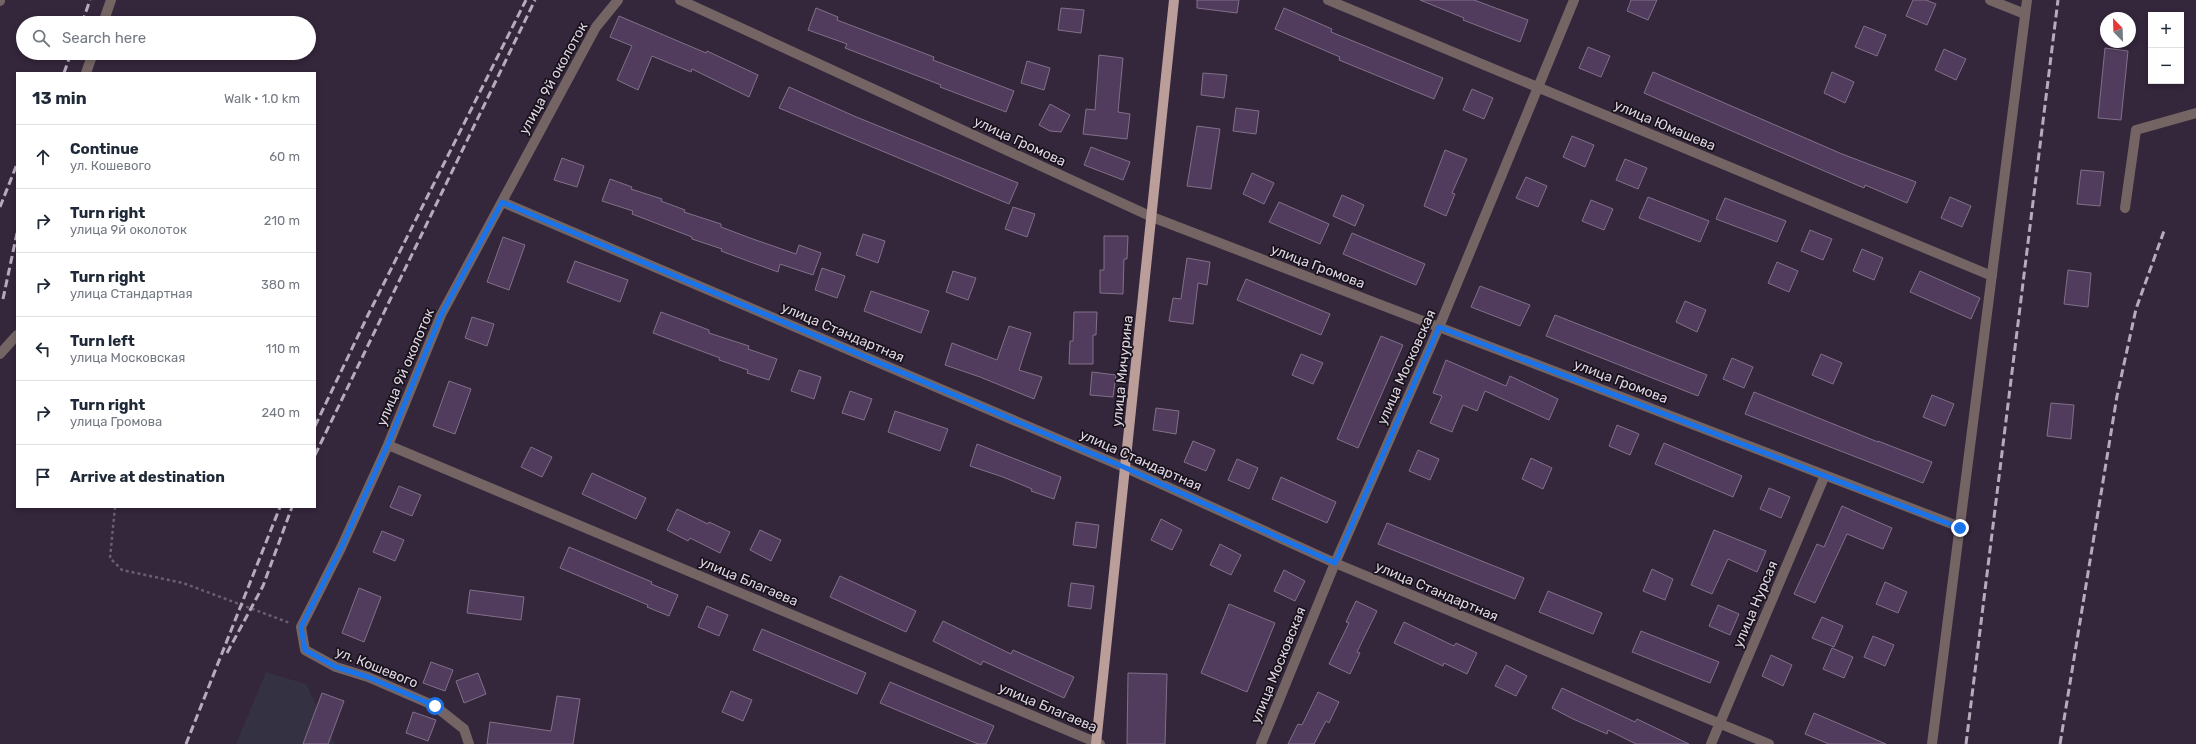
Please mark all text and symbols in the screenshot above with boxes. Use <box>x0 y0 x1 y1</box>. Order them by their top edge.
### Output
north arrow <box>2100 12 2136 48</box>
map controls <box>2148 12 2184 84</box>
button: + <box>2148 12 2184 48</box>
search box <box>16 16 316 60</box>
street label: улица 9й околоток <box>515 19 592 137</box>
icon: search <box>30 27 52 49</box>
text: Search here <box>62 29 146 47</box>
button: − <box>2148 48 2184 84</box>
text: 13 min <box>32 88 87 108</box>
text: Walk · 1.0 km <box>224 91 300 106</box>
street label: улица Юмашева <box>1611 96 1718 155</box>
street label: улица Громова <box>971 113 1068 170</box>
text: Continue <box>70 140 139 158</box>
icon: ahead <box>32 146 54 168</box>
text: 60 m <box>269 149 300 164</box>
text: ул. Кошевого <box>70 158 151 173</box>
text: Turn right <box>70 204 145 222</box>
icon: right <box>32 210 54 232</box>
text: 210 m <box>264 213 300 228</box>
text: улица 9й околоток <box>70 222 187 237</box>
street label: улица Громова <box>1268 241 1367 292</box>
text: Turn right <box>70 268 145 286</box>
icon: right <box>32 274 54 296</box>
text: 380 m <box>261 277 300 292</box>
text: улица Стандартная <box>70 286 193 301</box>
street label: улица Стандартная <box>779 299 907 366</box>
street label: улица 9й околоток <box>373 305 438 428</box>
street label: улица Московская <box>1373 307 1439 427</box>
street label: улица Мичурина <box>1108 315 1137 428</box>
text: Turn left <box>70 332 135 350</box>
icon: left <box>32 338 54 360</box>
text: 110 m <box>266 341 300 356</box>
text: улица Московская <box>70 350 185 365</box>
street label: улица Громова <box>1571 356 1670 407</box>
text: Turn right <box>70 396 145 414</box>
icon: right <box>32 402 54 424</box>
text: 240 m <box>261 405 300 420</box>
text: улица Громова <box>70 414 162 429</box>
street label: улица Стандартная <box>1077 426 1205 495</box>
icon: arrive <box>32 466 54 488</box>
text: Arrive at destination <box>70 468 225 486</box>
route end <box>1951 519 1969 537</box>
street label: улица Благаева <box>697 553 801 610</box>
street label: улица Стандартная <box>1373 558 1501 625</box>
street label: улица Нурсая <box>1730 558 1781 650</box>
street label: улица Московская <box>1247 604 1310 726</box>
street label: ул. Кошевого <box>333 643 421 692</box>
street label: улица Благаева <box>996 679 1100 736</box>
route start <box>426 697 444 715</box>

